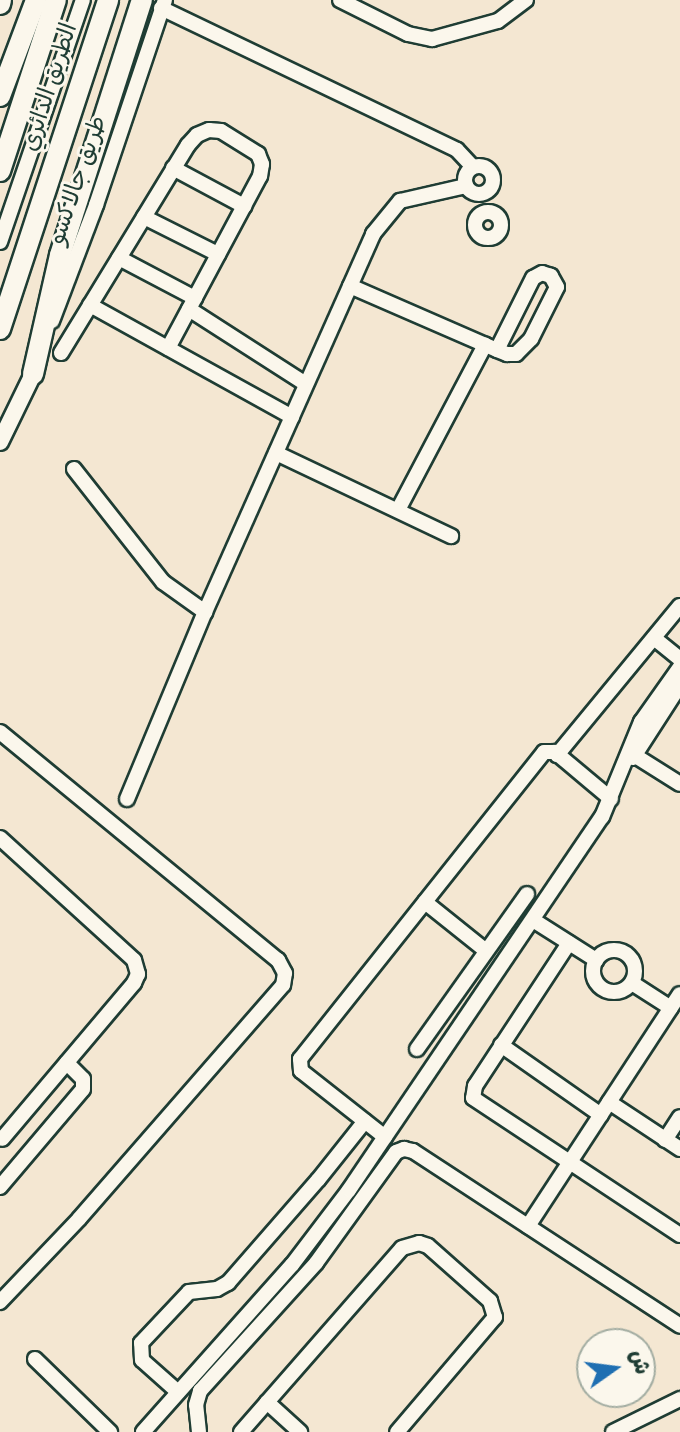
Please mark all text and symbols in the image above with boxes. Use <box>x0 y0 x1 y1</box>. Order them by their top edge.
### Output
street label: الطريق الدائري <box>18 20 86 156</box>
street label: طريق جالاكسو <box>44 113 116 249</box>
north arrow <box>576 1328 656 1408</box>
text: ش <box>620 1347 656 1378</box>

